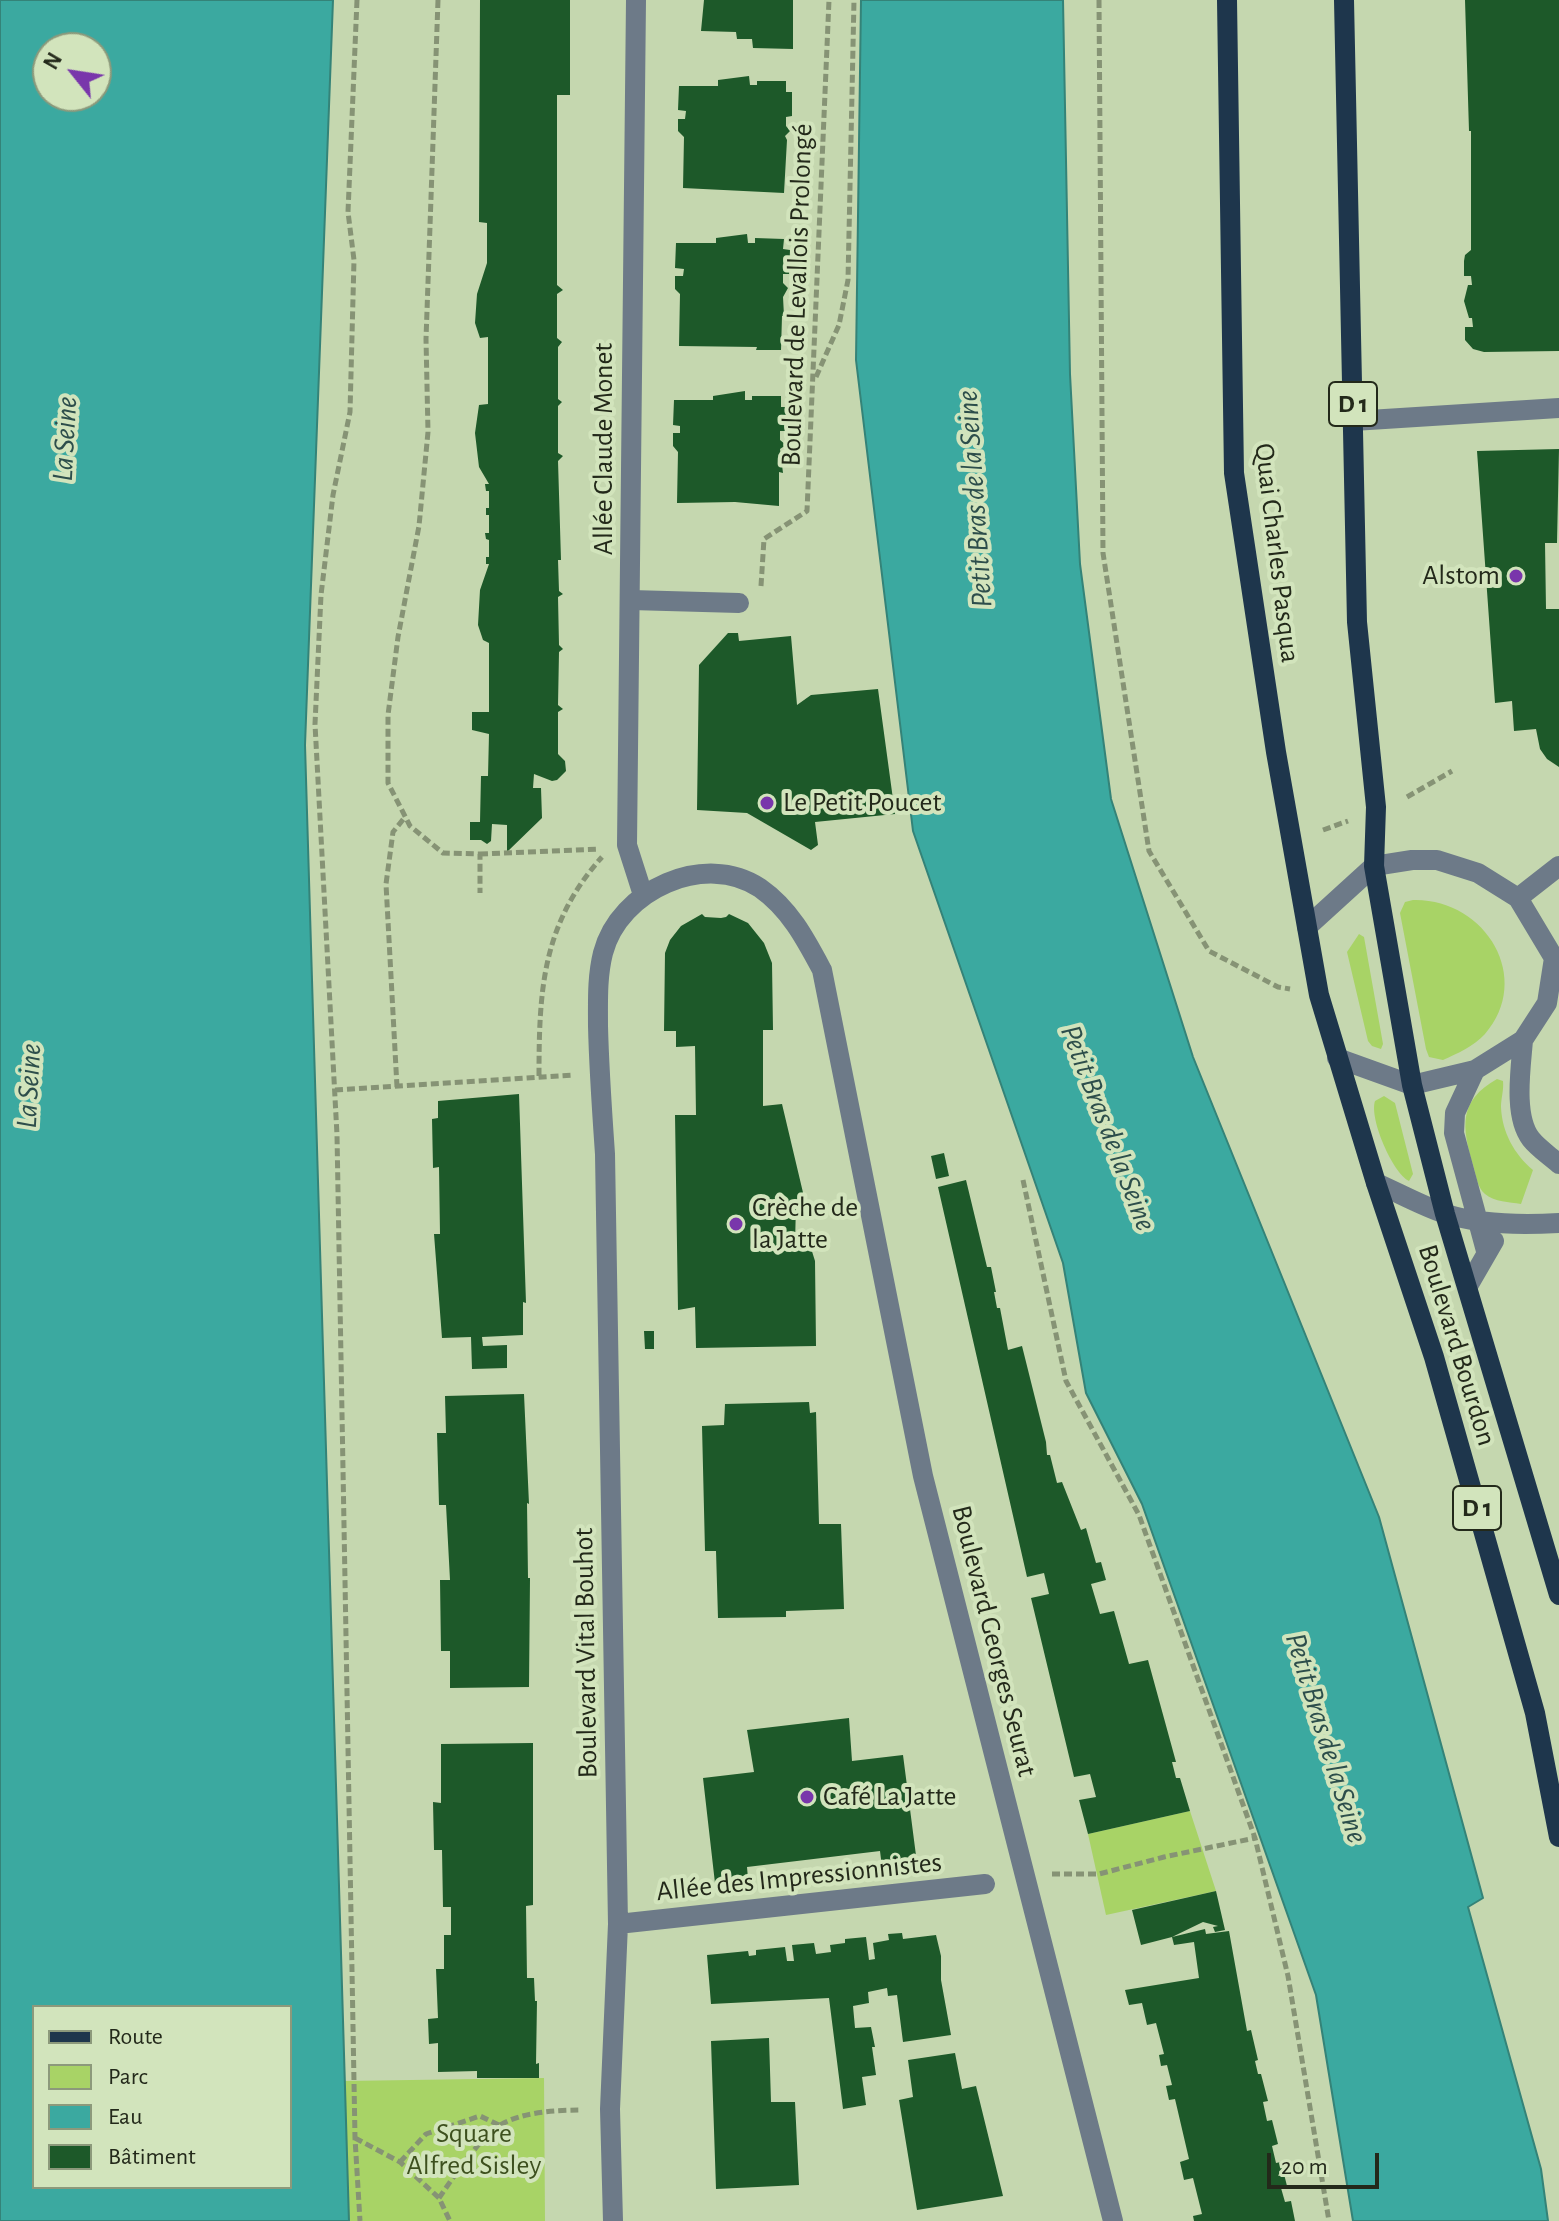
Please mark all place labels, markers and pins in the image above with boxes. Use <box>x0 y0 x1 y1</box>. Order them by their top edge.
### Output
place label: Alstom <box>1422 559 1500 593</box>
marker: Alstom <box>1507 567 1525 585</box>
place label: Le Petit Poucet <box>783 786 941 820</box>
marker: Le Petit Poucet <box>758 794 776 812</box>
place label: Crèche de la Jatte <box>752 1191 858 1257</box>
marker: Crèche de la Jatte <box>727 1215 745 1233</box>
place label: Café La Jatte <box>823 1780 956 1814</box>
marker: Café La Jatte <box>798 1788 816 1806</box>

